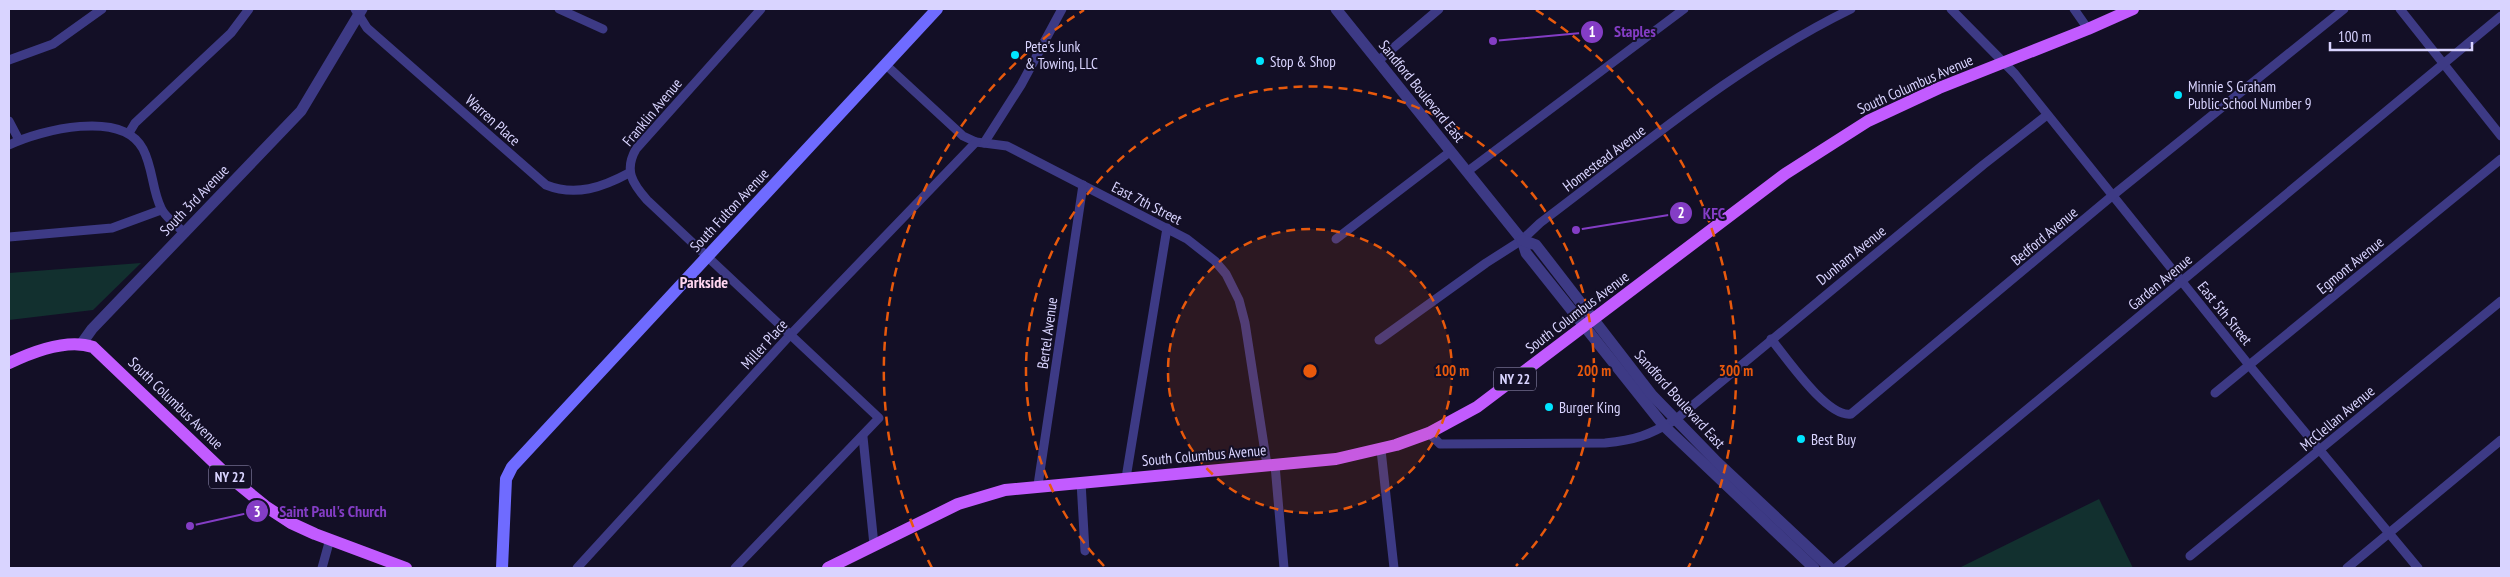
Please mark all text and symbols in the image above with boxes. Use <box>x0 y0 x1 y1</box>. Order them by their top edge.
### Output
callout: Staples <box>1580 16 1666 47</box>
scale bar <box>2330 20 2472 52</box>
text: Staples <box>1614 21 1656 41</box>
text: 1 <box>1588 22 1596 41</box>
text: 100 m <box>2338 27 2371 46</box>
street label: Sandford Boulevard East <box>1375 36 1469 146</box>
place label: Pete's Junk & Towing, LLC <box>1025 37 1098 73</box>
marker: Pete's Junk & Towing, LLC <box>1009 49 1021 61</box>
street label: South Columbus Avenue <box>1854 50 1976 118</box>
place label: Stop & Shop <box>1270 52 1336 71</box>
marker: Stop & Shop <box>1254 55 1266 67</box>
street label: Franklin Avenue <box>618 74 686 150</box>
place label: Minnie S Graham Public School Number 9 <box>2188 77 2311 113</box>
marker: Minnie S Graham Public School Number 9 <box>2172 89 2184 101</box>
street label: Warren Place <box>462 90 524 150</box>
street label: Homestead Avenue <box>1559 121 1649 195</box>
street label: South 3rd Avenue <box>155 161 233 239</box>
street label: South Fulton Avenue <box>685 164 773 256</box>
street label: East 7th Street <box>1109 177 1185 229</box>
callout: KFC <box>1668 198 1735 229</box>
text: 2 <box>1677 203 1685 222</box>
text: KFC <box>1703 203 1726 223</box>
street label: Bedford Avenue <box>2007 203 2081 269</box>
street label: Dunham Avenue <box>1812 221 1890 289</box>
street label: Egmont Avenue <box>2313 232 2387 298</box>
street label: Garden Avenue <box>2124 250 2196 314</box>
street label: South Columbus Avenue <box>1521 267 1633 357</box>
district label: Parkside <box>680 272 728 292</box>
street label: East 5th Street <box>2194 277 2256 349</box>
street label: Bertel Avenue <box>1033 296 1061 370</box>
street label: Miller Place <box>737 315 791 373</box>
street label: Sandford Boulevard East <box>1631 346 1729 452</box>
street label: South Columbus Avenue <box>125 353 227 453</box>
text: 100 m <box>1435 361 1469 380</box>
text: 200 m <box>1577 361 1611 380</box>
text: 300 m <box>1719 361 1753 380</box>
centre of rings <box>1301 362 1319 380</box>
road number: NY 22 <box>1494 368 1536 390</box>
street label: McClellan Avenue <box>2296 381 2378 455</box>
place label: Burger King <box>1559 398 1620 417</box>
marker: Burger King <box>1543 401 1555 413</box>
place label: Best Buy <box>1811 430 1856 449</box>
marker: Best Buy <box>1795 433 1807 445</box>
street label: South Columbus Avenue <box>1141 440 1267 470</box>
road number: NY 22 <box>209 466 251 488</box>
callout: Saint Paul's Church <box>244 496 397 527</box>
text: Saint Paul's Church <box>279 501 387 521</box>
text: 3 <box>253 502 261 521</box>

